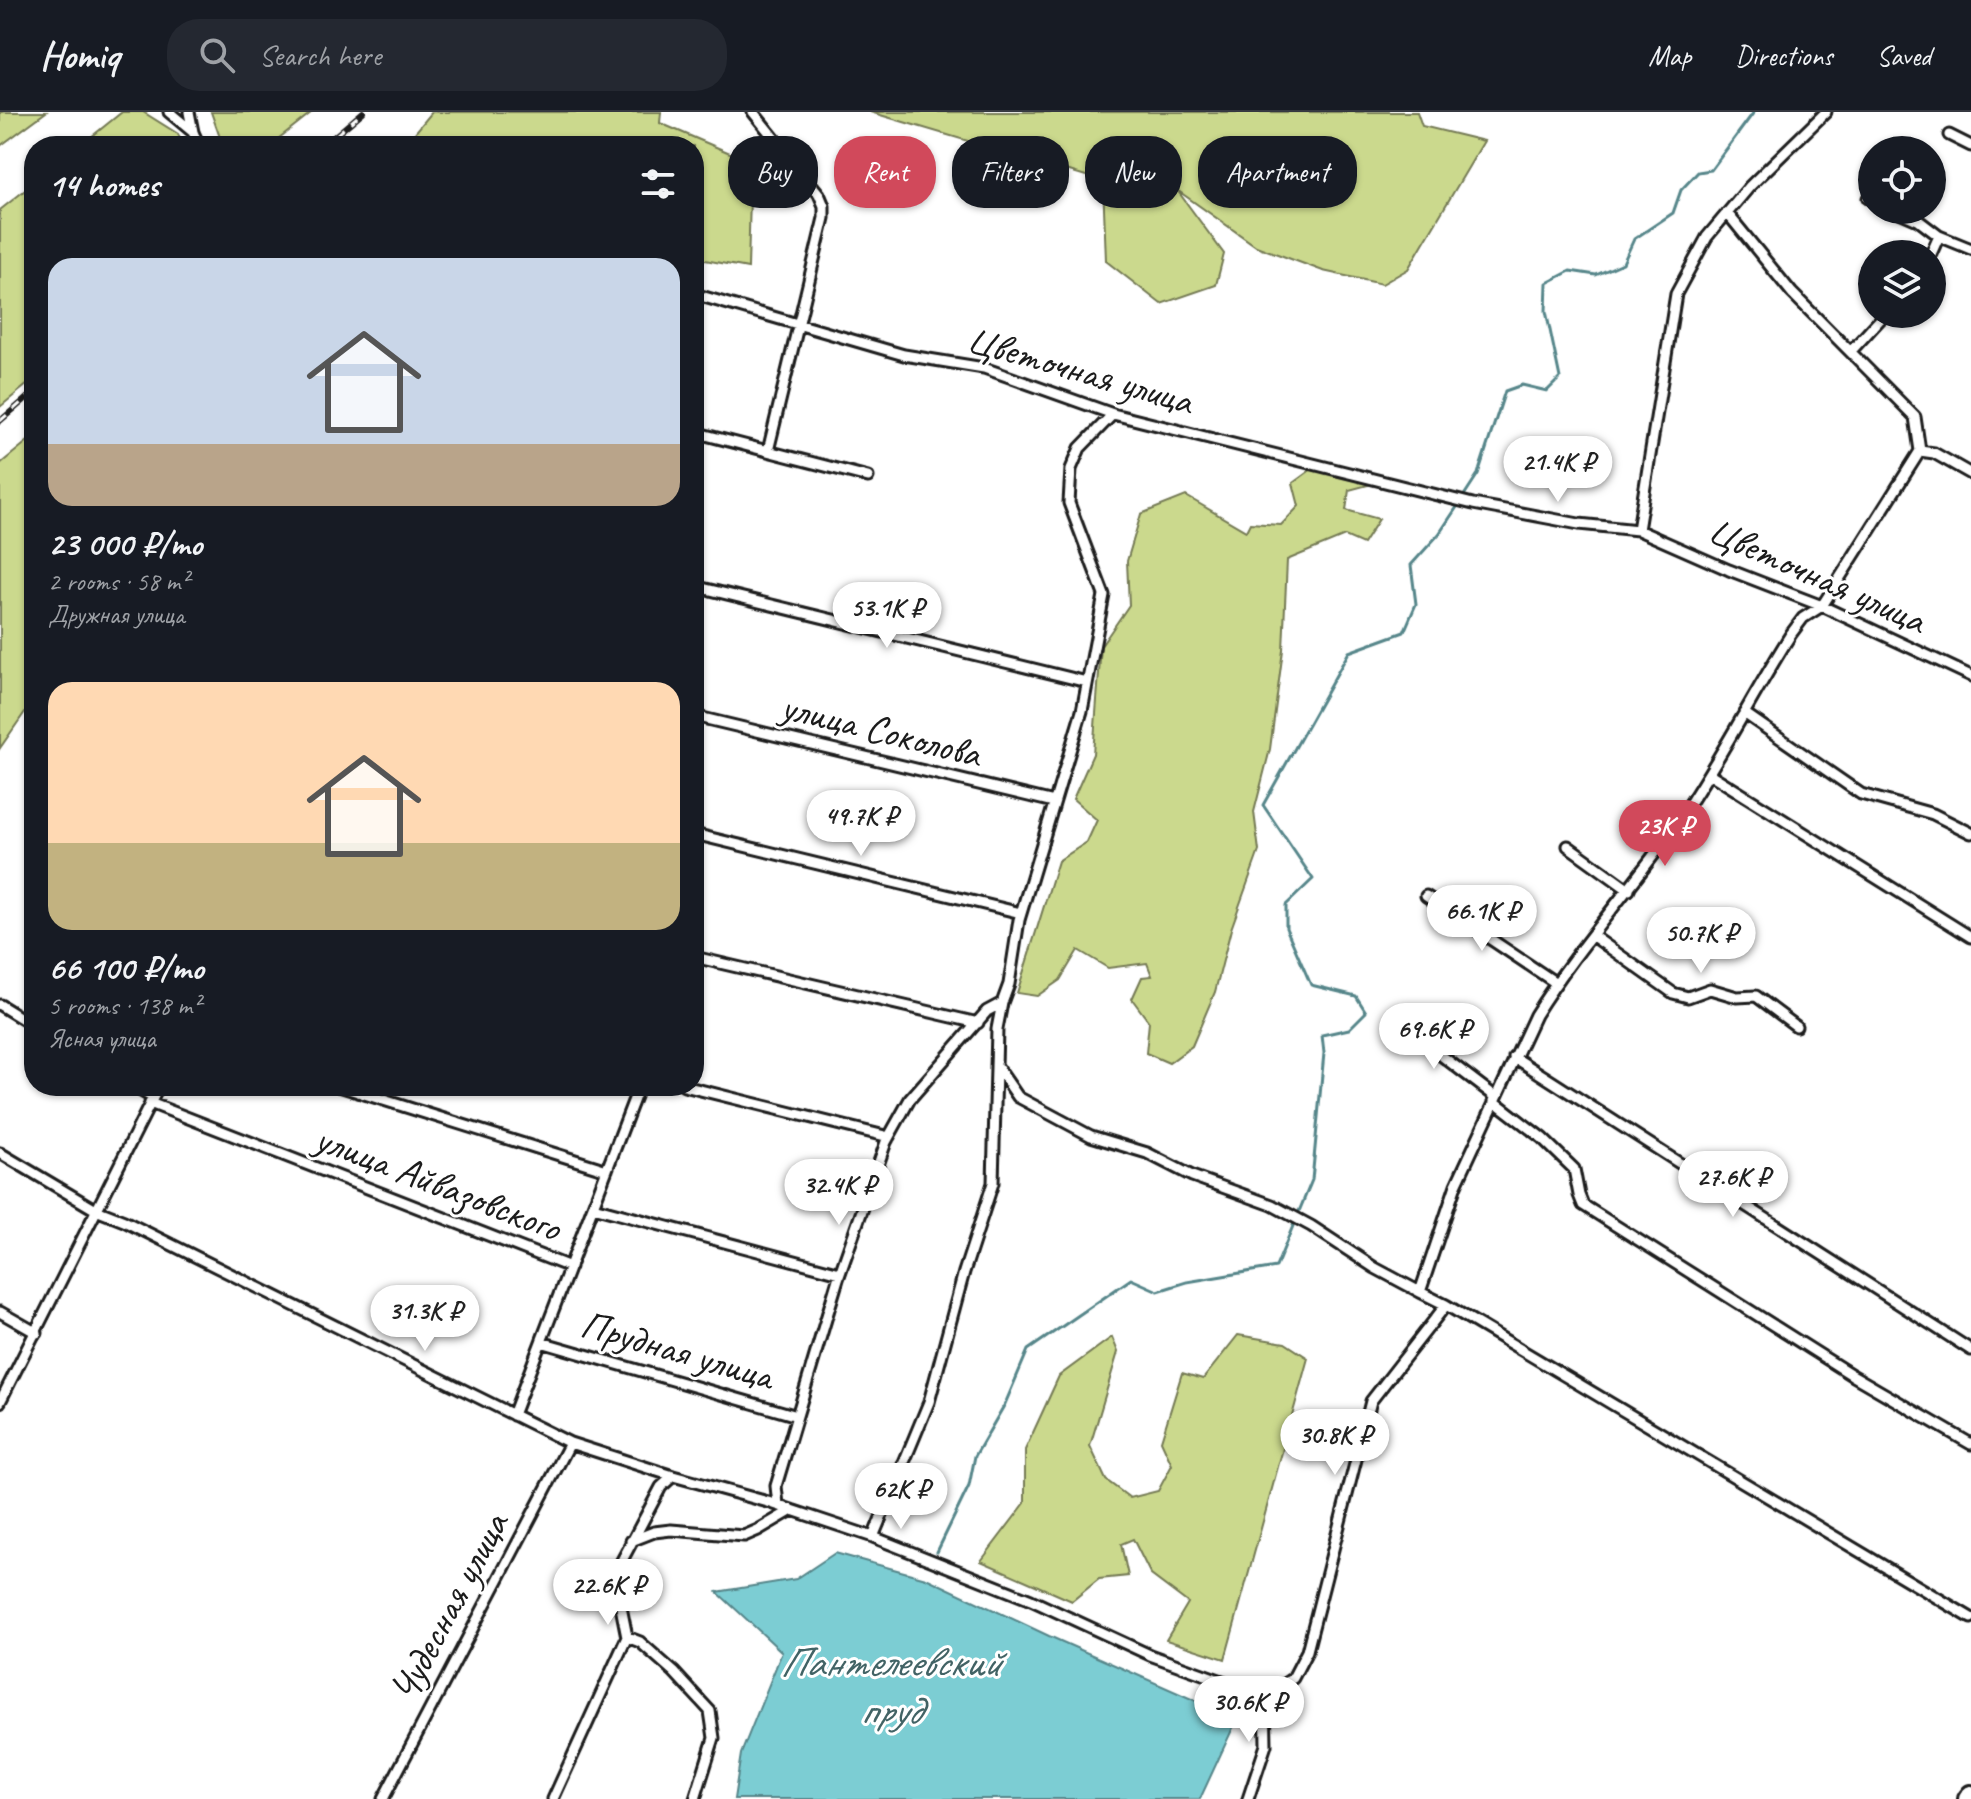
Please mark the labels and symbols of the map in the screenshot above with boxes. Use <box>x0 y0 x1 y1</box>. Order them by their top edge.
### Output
street label: Цветочная улица <box>961 314 1201 427</box>
pin: 21.4K ₽ <box>1484 436 1632 504</box>
street label: Цветочная улица <box>1701 505 1936 646</box>
pin: 53.1K ₽ <box>813 582 961 650</box>
street label: улица Соколова <box>774 681 988 780</box>
pin: 49.7K ₽ <box>787 790 935 858</box>
pin: 23K ₽ <box>1609 800 1721 868</box>
pin: 66.1K ₽ <box>1408 885 1556 953</box>
pin: 50.7K ₽ <box>1627 907 1775 975</box>
pin: 69.6K ₽ <box>1360 1003 1508 1071</box>
street label: улица Айвазовского <box>306 1113 569 1253</box>
pin: 27.6K ₽ <box>1659 1151 1807 1219</box>
pin: 32.4K ₽ <box>765 1159 913 1227</box>
pin: 31.3K ₽ <box>351 1285 499 1353</box>
street label: Прудная улица <box>575 1299 782 1402</box>
pin: 30.8K ₽ <box>1261 1409 1409 1477</box>
pin: 62K ₽ <box>845 1463 957 1531</box>
street label: Чудесная улица <box>378 1502 521 1710</box>
pin: 22.6K ₽ <box>534 1559 682 1627</box>
water label: Пантелеевский пруд <box>780 1636 1008 1737</box>
pin: 30.6K ₽ <box>1175 1676 1323 1744</box>

